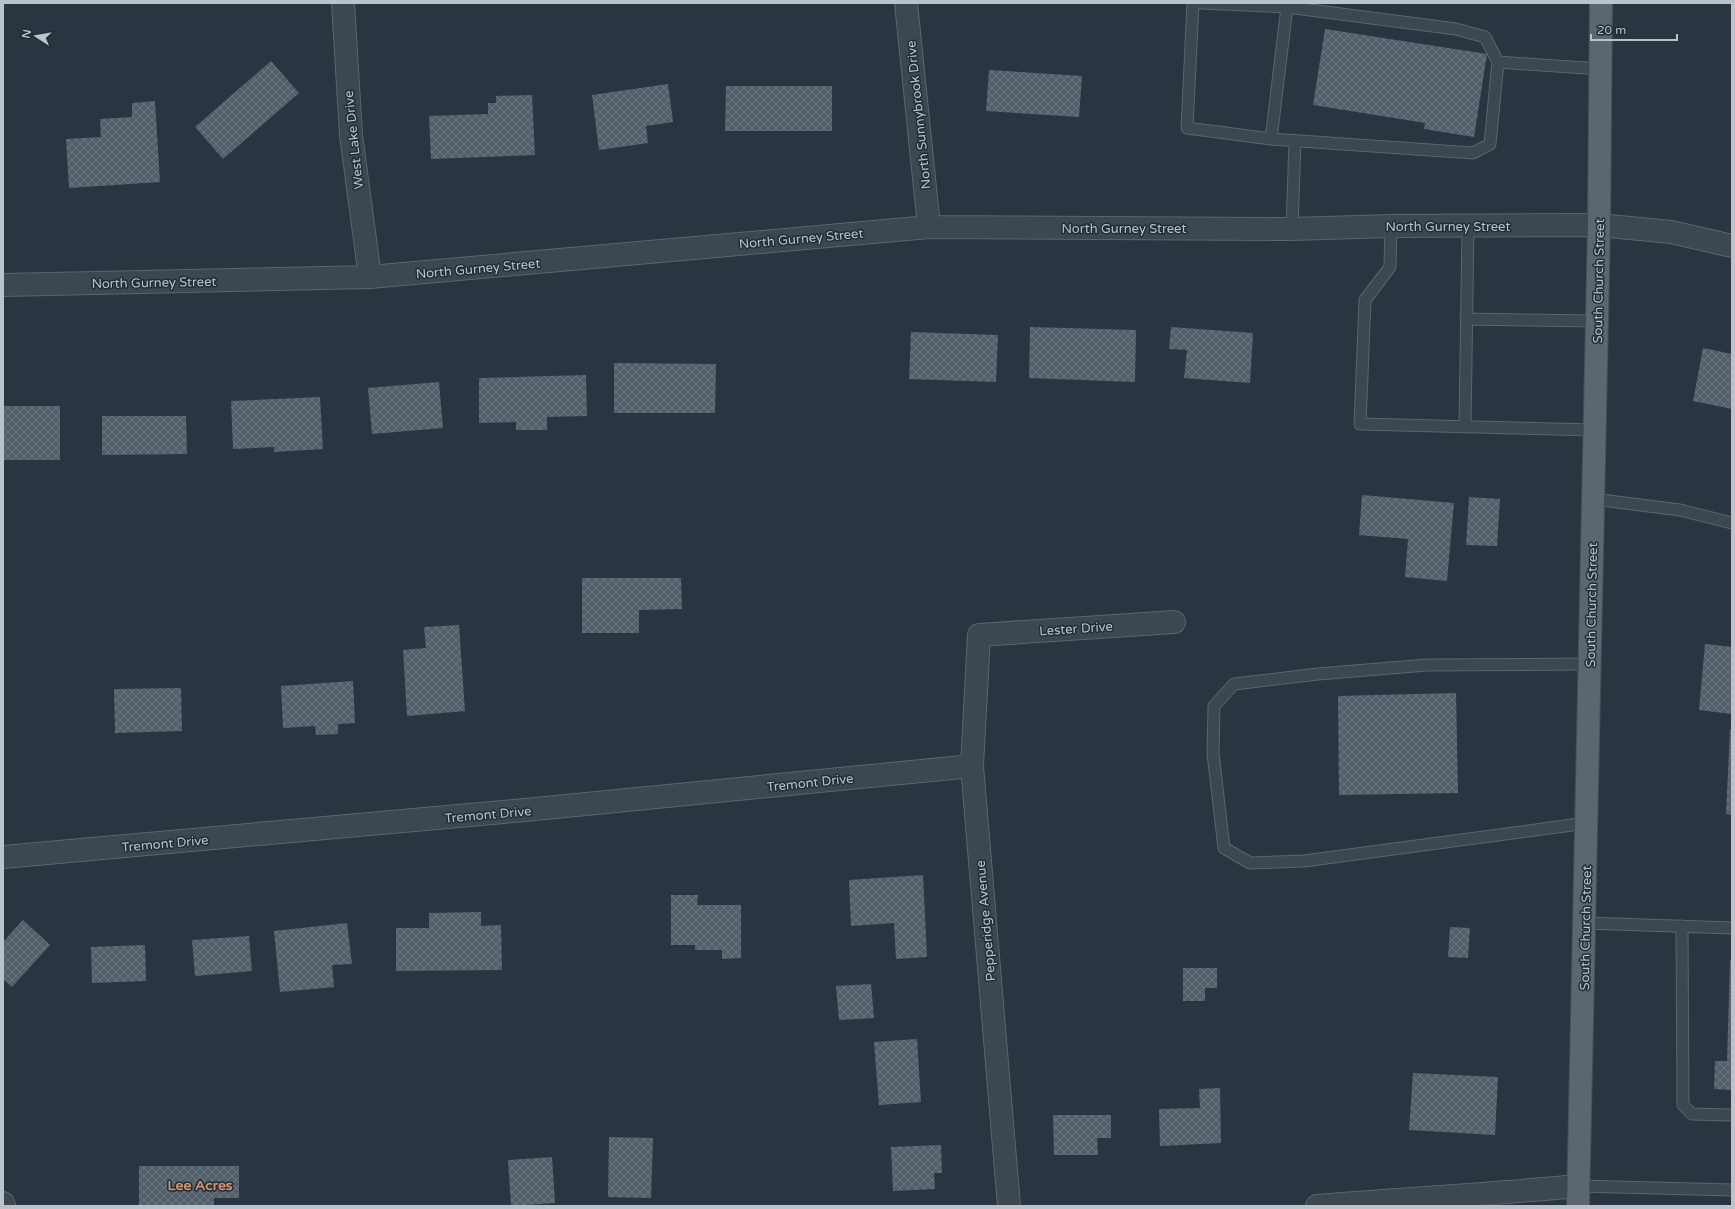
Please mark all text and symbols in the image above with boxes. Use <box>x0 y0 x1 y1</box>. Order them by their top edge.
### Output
north arrow <box>16 16 56 56</box>
scale bar <box>1591 16 1677 42</box>
text: 20 m <box>1597 23 1626 37</box>
text: N <box>19 28 34 40</box>
street label: North Sunnybrook Drive <box>903 40 935 190</box>
street label: West Lake Drive <box>341 90 367 190</box>
street label: South Church Street <box>1590 218 1608 344</box>
street label: North Gurney Street <box>1386 219 1510 235</box>
street label: North Gurney Street <box>1062 221 1186 237</box>
street label: North Gurney Street <box>738 226 864 252</box>
street label: North Gurney Street <box>415 256 541 282</box>
street label: North Gurney Street <box>91 274 217 292</box>
street label: South Church Street <box>1583 542 1601 668</box>
street label: Lester Drive <box>1039 618 1113 640</box>
street label: Tremont Drive <box>766 770 854 796</box>
street label: Tremont Drive <box>444 803 532 827</box>
street label: Tremont Drive <box>121 832 209 856</box>
street label: Pepperidge Avenue <box>973 860 999 982</box>
street label: South Church Street <box>1577 865 1595 991</box>
district label: Lee Acres <box>167 1177 233 1194</box>

